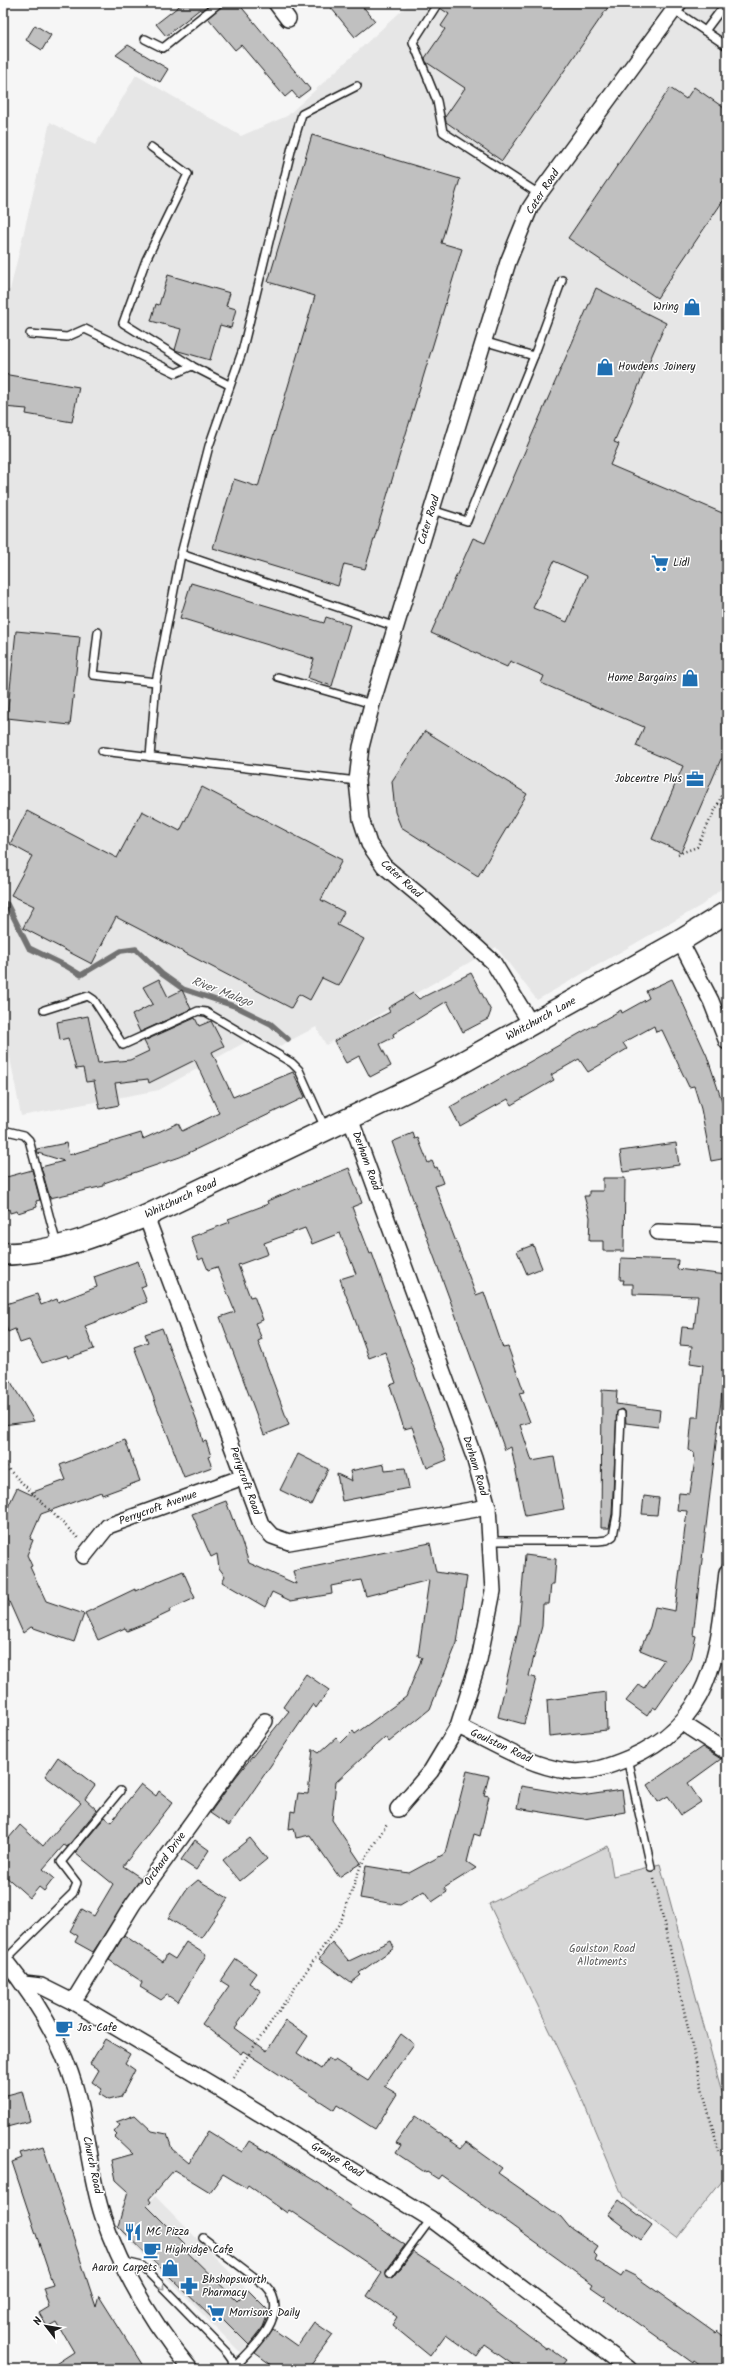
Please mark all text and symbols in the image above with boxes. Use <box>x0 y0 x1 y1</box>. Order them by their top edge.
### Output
street label: Cater Road <box>522 165 565 218</box>
shop icon: Wring <box>682 297 702 317</box>
place label: Wring <box>653 298 679 316</box>
shop icon: Howdens Joinery <box>595 357 615 377</box>
place label: Howdens Joinery <box>618 358 696 376</box>
street label: Cater Road <box>413 492 445 547</box>
supermarket icon: Lidl <box>650 553 670 573</box>
place label: Lidl <box>673 554 690 572</box>
shop icon: Home Bargains <box>680 668 700 688</box>
place label: Home Bargains <box>607 669 677 687</box>
office icon: Jobcentre Plus <box>685 769 705 789</box>
place label: Jobcentre Plus <box>614 770 682 788</box>
street label: Cater Road <box>376 855 426 903</box>
water label: River Malago <box>189 972 257 1013</box>
street label: Whitchurch Lane <box>502 992 580 1046</box>
street label: Derham Road <box>347 1129 385 1194</box>
street label: Whitchurch Road <box>142 1174 221 1224</box>
street label: Derham Road <box>457 1434 493 1499</box>
street label: Perrycroft Road <box>224 1444 266 1518</box>
street label: Perrycroft Avenue <box>116 1485 200 1530</box>
street label: Goulston Road <box>467 1724 535 1768</box>
street label: Orchard Drive <box>139 1828 191 1890</box>
park label: Goulston Road Allotments <box>569 1940 635 1971</box>
cafe icon: Jos Cafe <box>54 2018 74 2038</box>
place label: Jos Cafe <box>77 2019 117 2037</box>
street label: Church Road <box>77 2134 107 2196</box>
street label: Grange Road <box>307 2137 367 2183</box>
restaurant icon: MC Pizza <box>123 2222 143 2242</box>
place label: MC Pizza <box>146 2223 189 2241</box>
cafe icon: Highridge Cafe <box>142 2240 162 2260</box>
place label: Highridge Cafe <box>165 2241 233 2259</box>
shop icon: Aaron Carpets <box>160 2258 180 2278</box>
place label: Aaron Carpets <box>92 2259 157 2277</box>
place label: Bhshopsworth Pharmacy <box>202 2271 267 2302</box>
pharmacy icon: Bhshopsworth Pharmacy <box>179 2276 199 2296</box>
one-way arrow <box>158 2282 165 2290</box>
supermarket icon: Morrisons Daily <box>206 2303 226 2323</box>
place label: Morrisons Daily <box>229 2304 301 2322</box>
north arrow <box>26 2306 66 2346</box>
text: N <box>29 2314 48 2329</box>

